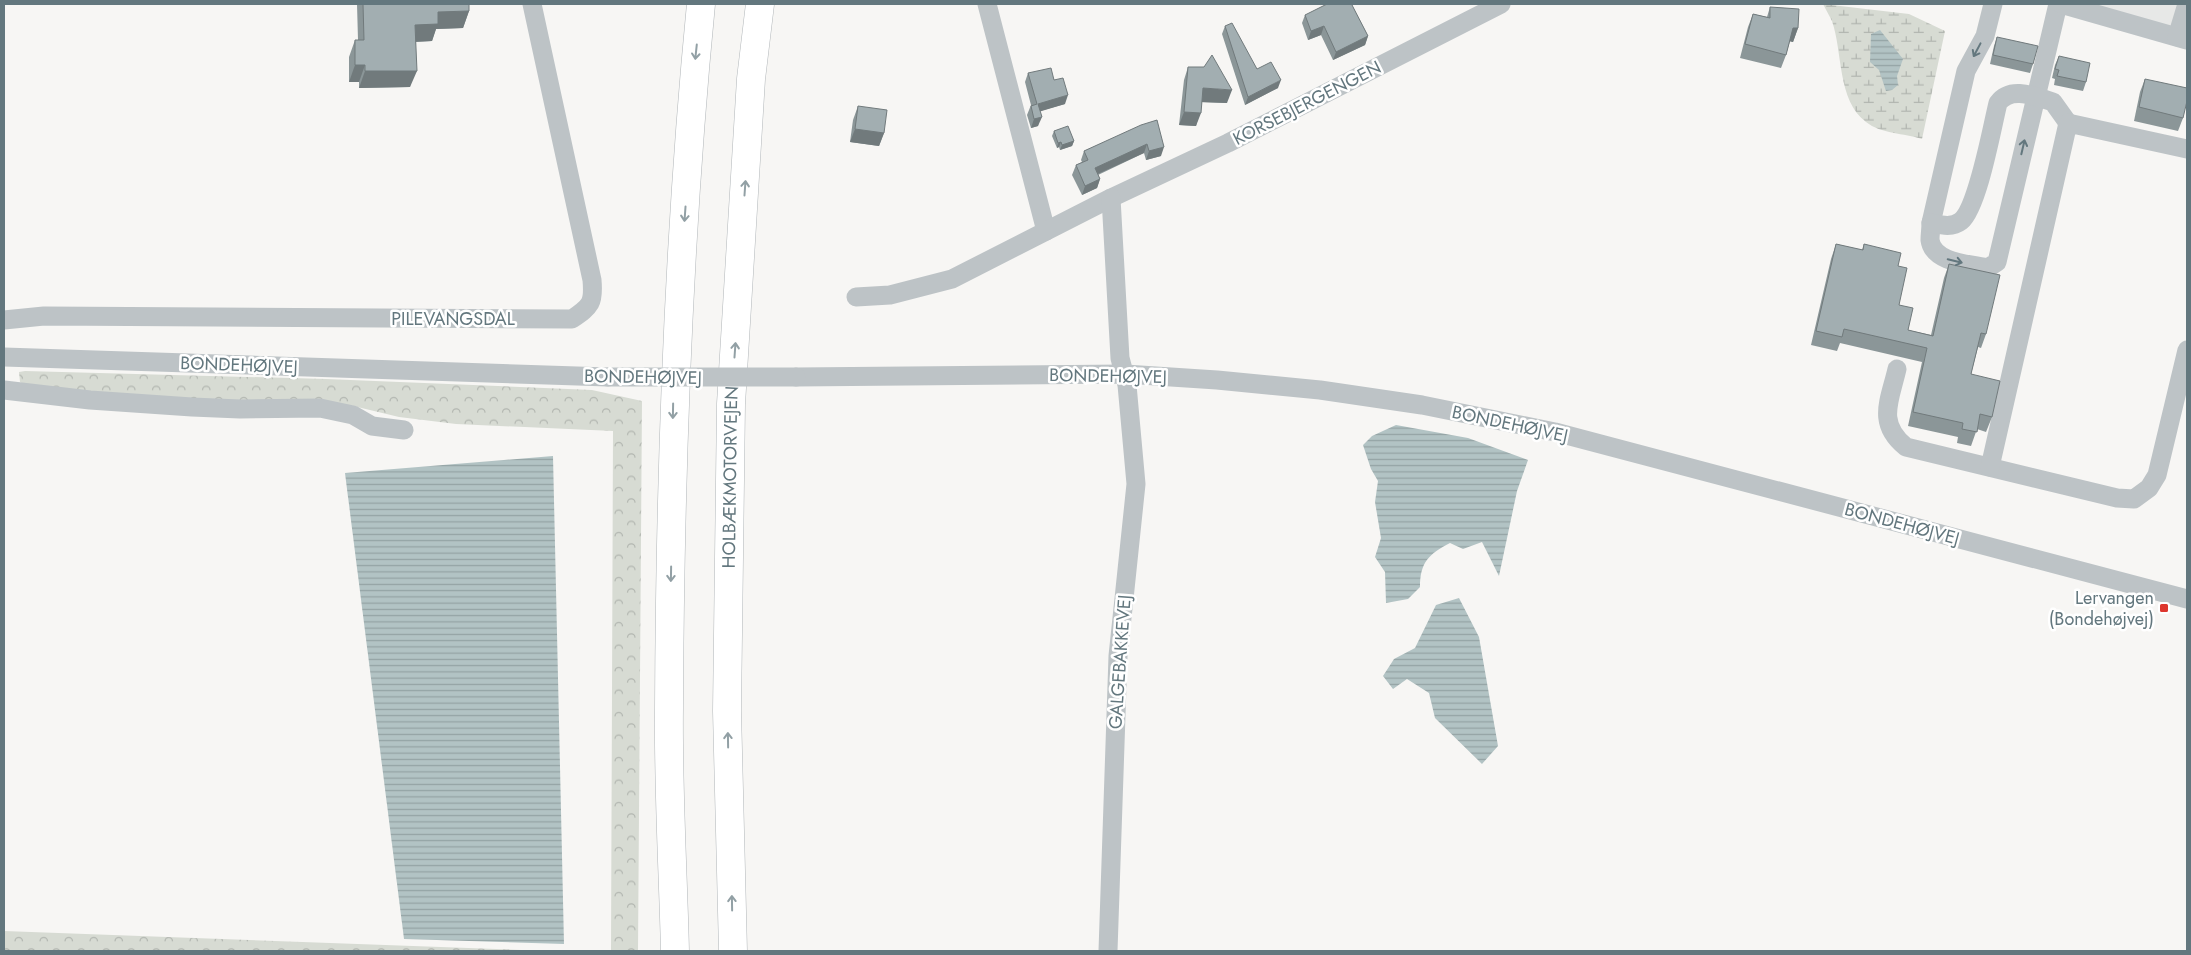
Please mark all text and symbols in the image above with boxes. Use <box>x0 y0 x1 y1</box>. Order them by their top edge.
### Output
one-way arrow <box>1972 42 1982 57</box>
one-way arrow <box>692 44 701 60</box>
street label: KORSEBJERGENGEN <box>1228 54 1386 152</box>
one-way arrow <box>2019 139 2028 155</box>
one-way arrow <box>740 180 749 196</box>
one-way arrow <box>681 206 690 222</box>
one-way arrow <box>1947 257 1963 266</box>
street label: PILEVANGSDAL <box>391 306 515 332</box>
one-way arrow <box>730 342 739 358</box>
street label: BONDEHØJVEJ <box>180 350 298 380</box>
street label: BONDEHØJVEJ <box>1049 362 1167 390</box>
street label: BONDEHØJVEJ <box>584 363 702 391</box>
street label: HOLBÆKMOTORVEJEN <box>716 385 745 569</box>
street label: BONDEHØJVEJ <box>1450 399 1570 449</box>
one-way arrow <box>668 403 678 419</box>
street label: BONDEHØJVEJ <box>1842 496 1962 552</box>
one-way arrow <box>666 566 676 582</box>
place label: Lervangen (Bondehøjvej) <box>2049 585 2154 632</box>
street label: GALGEBAKKEVEJ <box>1102 594 1138 730</box>
marker: Lervangen (Bondehøjvej) <box>2158 602 2170 614</box>
one-way arrow <box>723 732 732 748</box>
one-way arrow <box>727 895 736 911</box>

